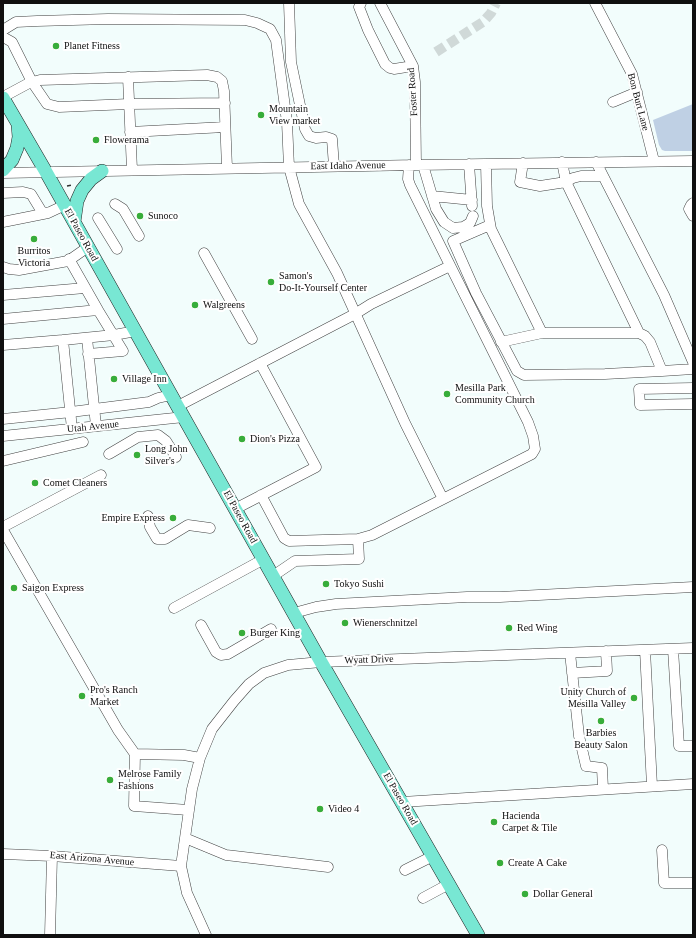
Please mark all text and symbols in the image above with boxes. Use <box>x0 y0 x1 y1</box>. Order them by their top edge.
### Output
place label: Planet Fitness <box>64 40 120 52</box>
marker: Planet Fitness <box>51 41 61 51</box>
street label: Foster Road <box>405 67 421 117</box>
street label: Bon Burt Lane <box>625 72 651 132</box>
place label: Mountain View market <box>269 103 320 126</box>
marker: Mountain View market <box>256 110 266 120</box>
place label: Flowerama <box>104 134 149 146</box>
marker: Flowerama <box>91 135 101 145</box>
street label: East Idaho Avenue <box>310 159 386 173</box>
street label: El Paseo Road <box>62 207 100 263</box>
place label: Sunoco <box>148 210 178 222</box>
marker: Sunoco <box>135 211 145 221</box>
marker: Burritos Victoria <box>29 234 39 244</box>
place label: Burritos Victoria <box>18 245 50 268</box>
place label: Samon's Do-It-Yourself Center <box>279 270 367 294</box>
marker: Samon's Do-It-Yourself Center <box>266 277 276 287</box>
place label: Walgreens <box>203 299 245 311</box>
marker: Walgreens <box>190 300 200 310</box>
place label: Village Inn <box>122 373 167 385</box>
marker: Village Inn <box>109 374 119 384</box>
place label: Mesilla Park Community Church <box>455 382 535 406</box>
marker: Mesilla Park Community Church <box>442 389 452 399</box>
street label: Utah Avenue <box>66 418 120 436</box>
place label: Dion's Pizza <box>250 433 300 445</box>
marker: Dion's Pizza <box>237 434 247 444</box>
place label: Long John Silver's <box>145 443 188 466</box>
marker: Long John Silver's <box>132 450 142 460</box>
place label: Comet Cleaners <box>43 477 107 489</box>
marker: Comet Cleaners <box>30 478 40 488</box>
street label: El Paseo Road <box>221 489 259 545</box>
place label: Empire Express <box>101 512 165 524</box>
marker: Empire Express <box>168 513 178 523</box>
place label: Tokyo Sushi <box>334 578 384 590</box>
marker: Tokyo Sushi <box>321 579 331 589</box>
place label: Saigon Express <box>22 582 84 594</box>
marker: Saigon Express <box>9 583 19 593</box>
place label: Wienerschnitzel <box>353 617 418 629</box>
marker: Wienerschnitzel <box>340 618 350 628</box>
place label: Red Wing <box>517 622 557 634</box>
marker: Red Wing <box>504 623 514 633</box>
place label: Burger King <box>250 627 300 639</box>
marker: Burger King <box>237 628 247 638</box>
street label: Wyatt Drive <box>344 653 394 667</box>
place label: Pro's Ranch Market <box>90 684 138 708</box>
place label: Unity Church of Mesilla Valley <box>560 686 626 710</box>
marker: Pro's Ranch Market <box>77 691 87 701</box>
marker: Unity Church of Mesilla Valley <box>629 693 639 703</box>
marker: Barbies Beauty Salon <box>596 716 606 726</box>
place label: Barbies Beauty Salon <box>574 727 628 750</box>
place label: Melrose Family Fashions <box>118 768 182 792</box>
street label: El Paseo Road <box>380 771 420 827</box>
marker: Melrose Family Fashions <box>105 775 115 785</box>
place label: Video 4 <box>328 803 359 815</box>
marker: Video 4 <box>315 804 325 814</box>
place label: Hacienda Carpet & Tile <box>502 810 557 834</box>
marker: Hacienda Carpet & Tile <box>489 817 499 827</box>
street label: East Arizona Avenue <box>49 849 135 869</box>
place label: Create A Cake <box>508 857 567 869</box>
marker: Create A Cake <box>495 858 505 868</box>
place label: Dollar General <box>533 888 593 900</box>
marker: Dollar General <box>520 889 530 899</box>

